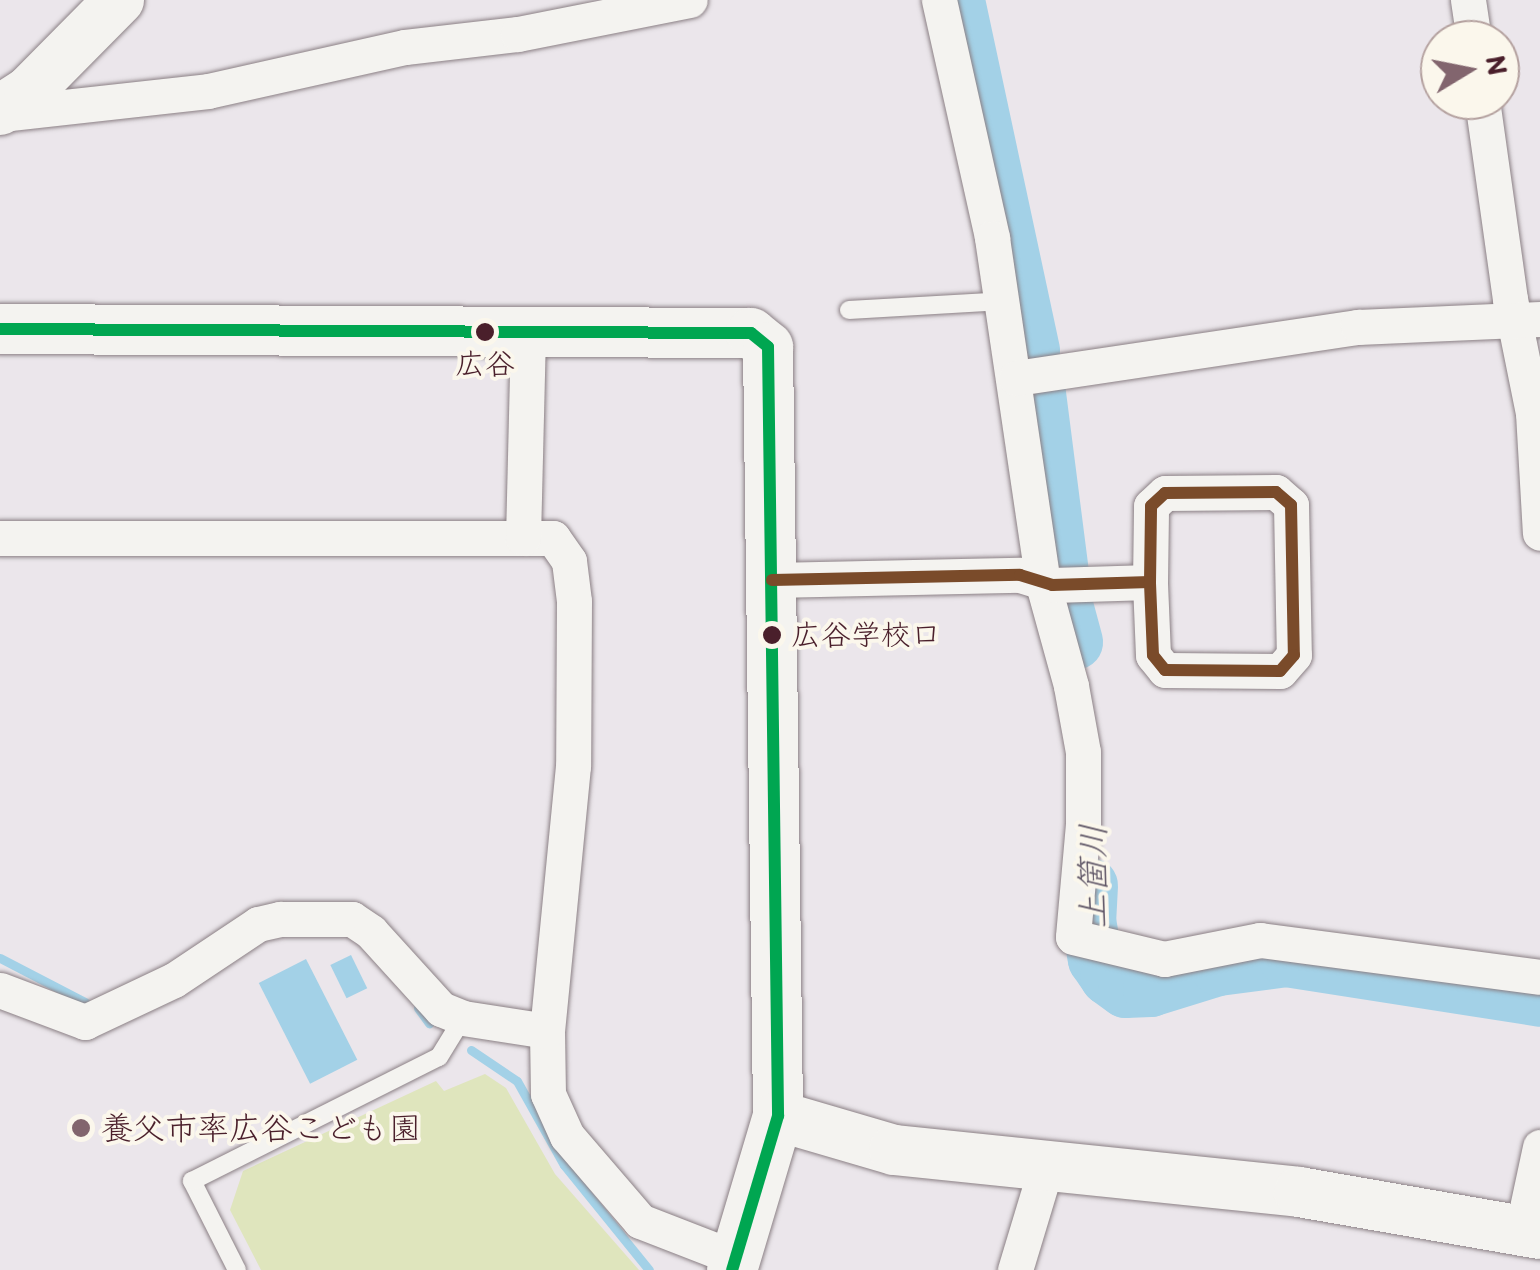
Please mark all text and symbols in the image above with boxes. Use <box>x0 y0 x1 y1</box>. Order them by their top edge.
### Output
north arrow <box>1420 20 1520 120</box>
text: N <box>1479 53 1516 77</box>
marker: 広谷 <box>475 322 495 342</box>
place label: 広谷 <box>455 346 515 382</box>
place label: 広谷学校口 <box>791 617 941 653</box>
marker: 広谷学校口 <box>762 625 782 645</box>
water label: 上箇川 <box>1072 824 1114 928</box>
place label: 養父市率広谷こども園 <box>101 1109 421 1147</box>
marker: 養父市率広谷こども園 <box>70 1117 92 1139</box>

